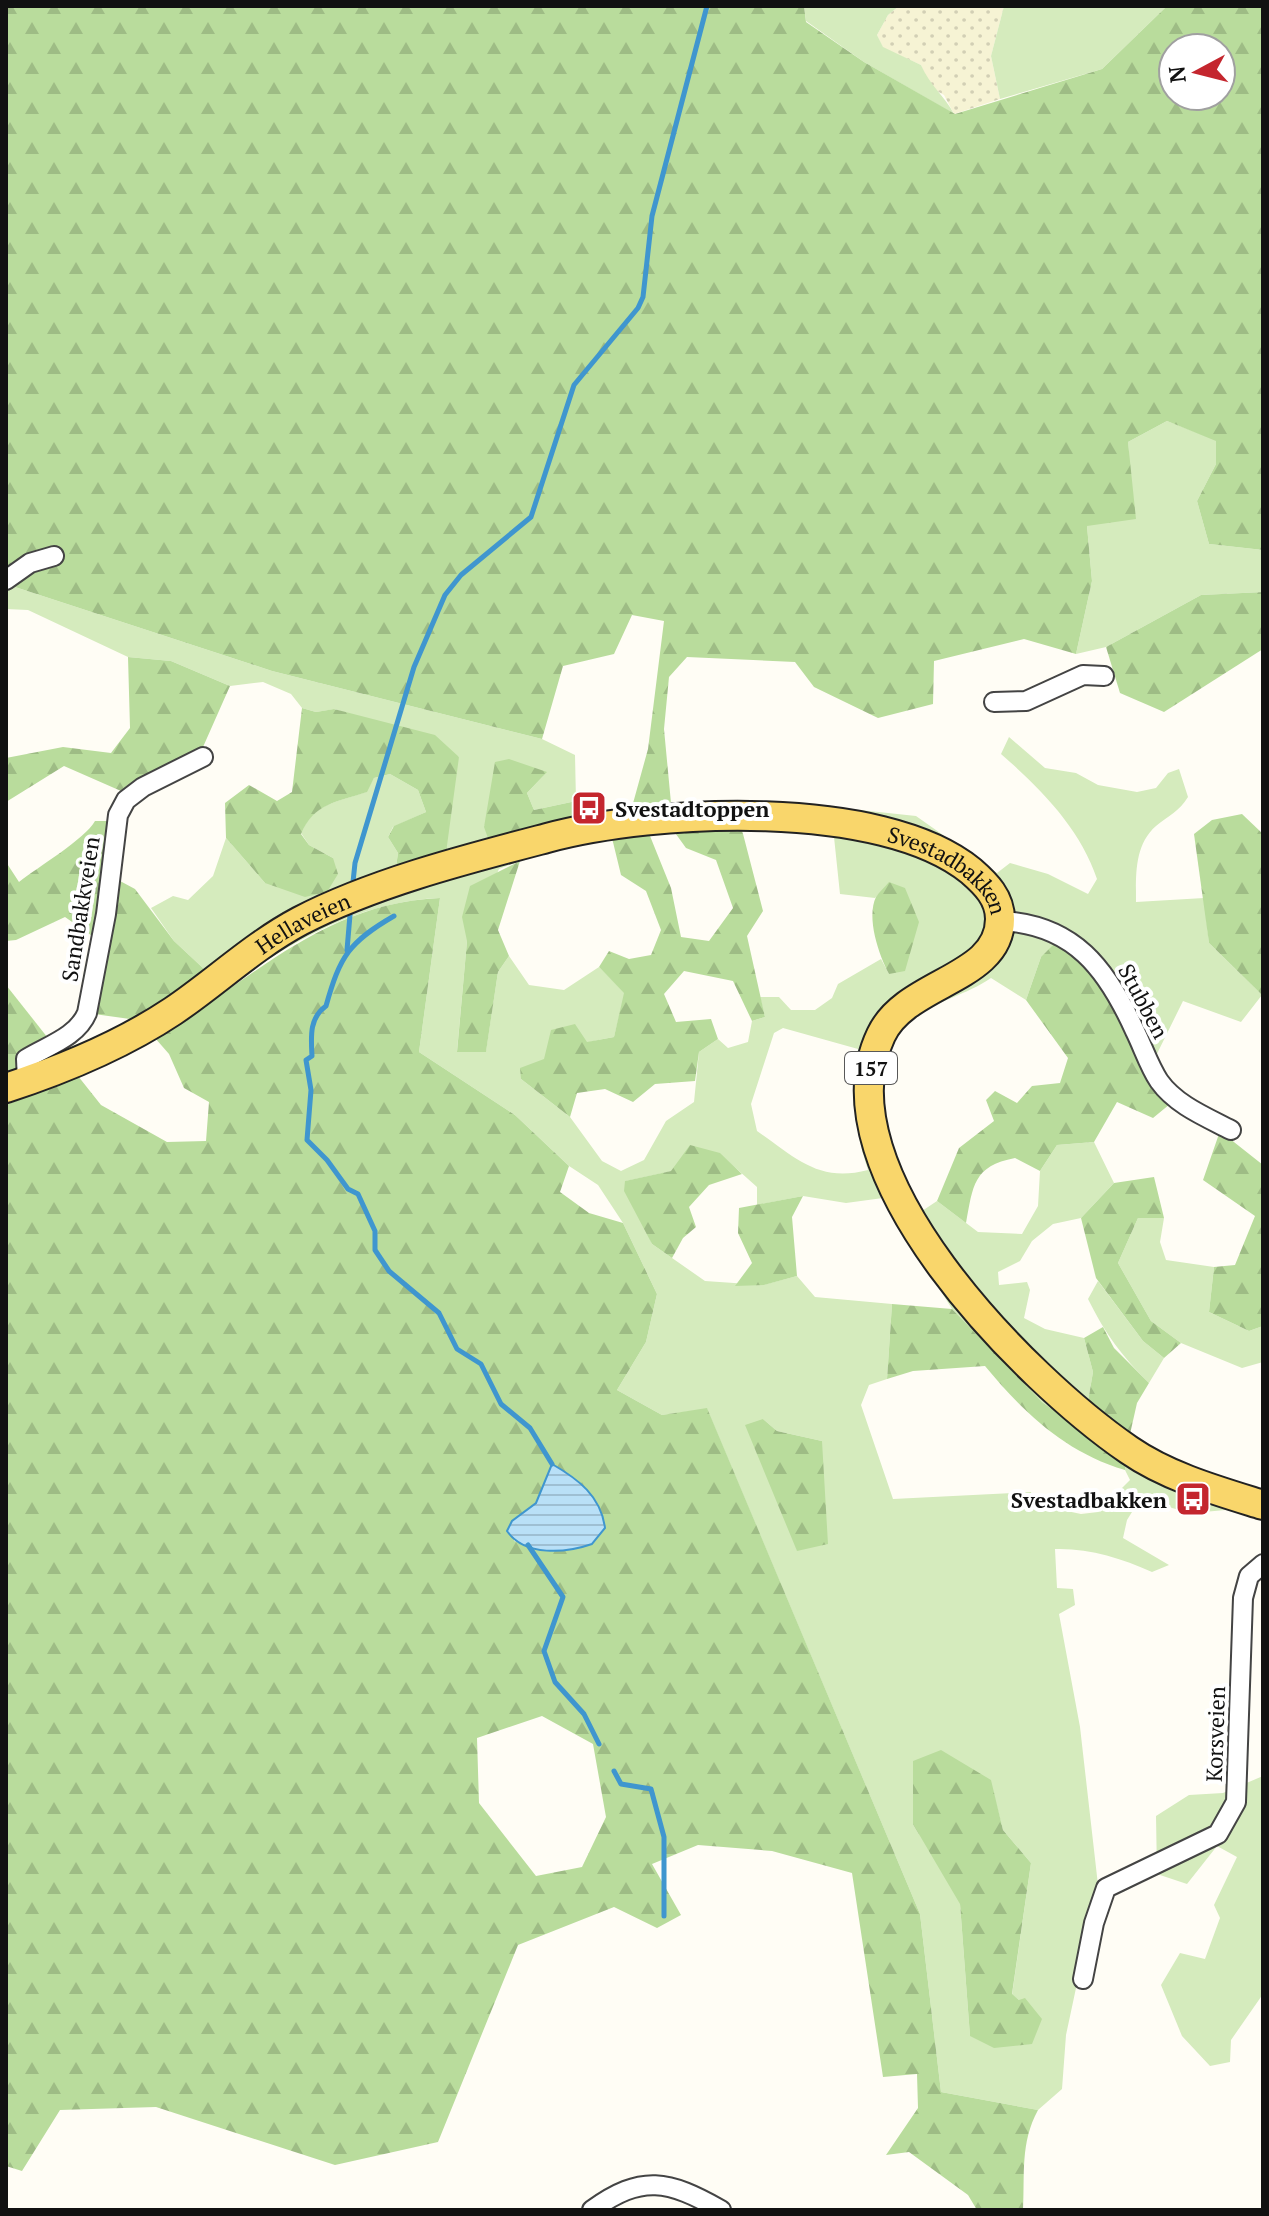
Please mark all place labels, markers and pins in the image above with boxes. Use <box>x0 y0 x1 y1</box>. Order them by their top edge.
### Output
bus stop icon: Svestadtoppen <box>570 789 608 827</box>
place label: Svestadtoppen <box>615 794 769 823</box>
bus stop icon: Svestadbakken <box>1174 1480 1212 1518</box>
place label: Svestadbakken <box>1011 1485 1167 1514</box>

